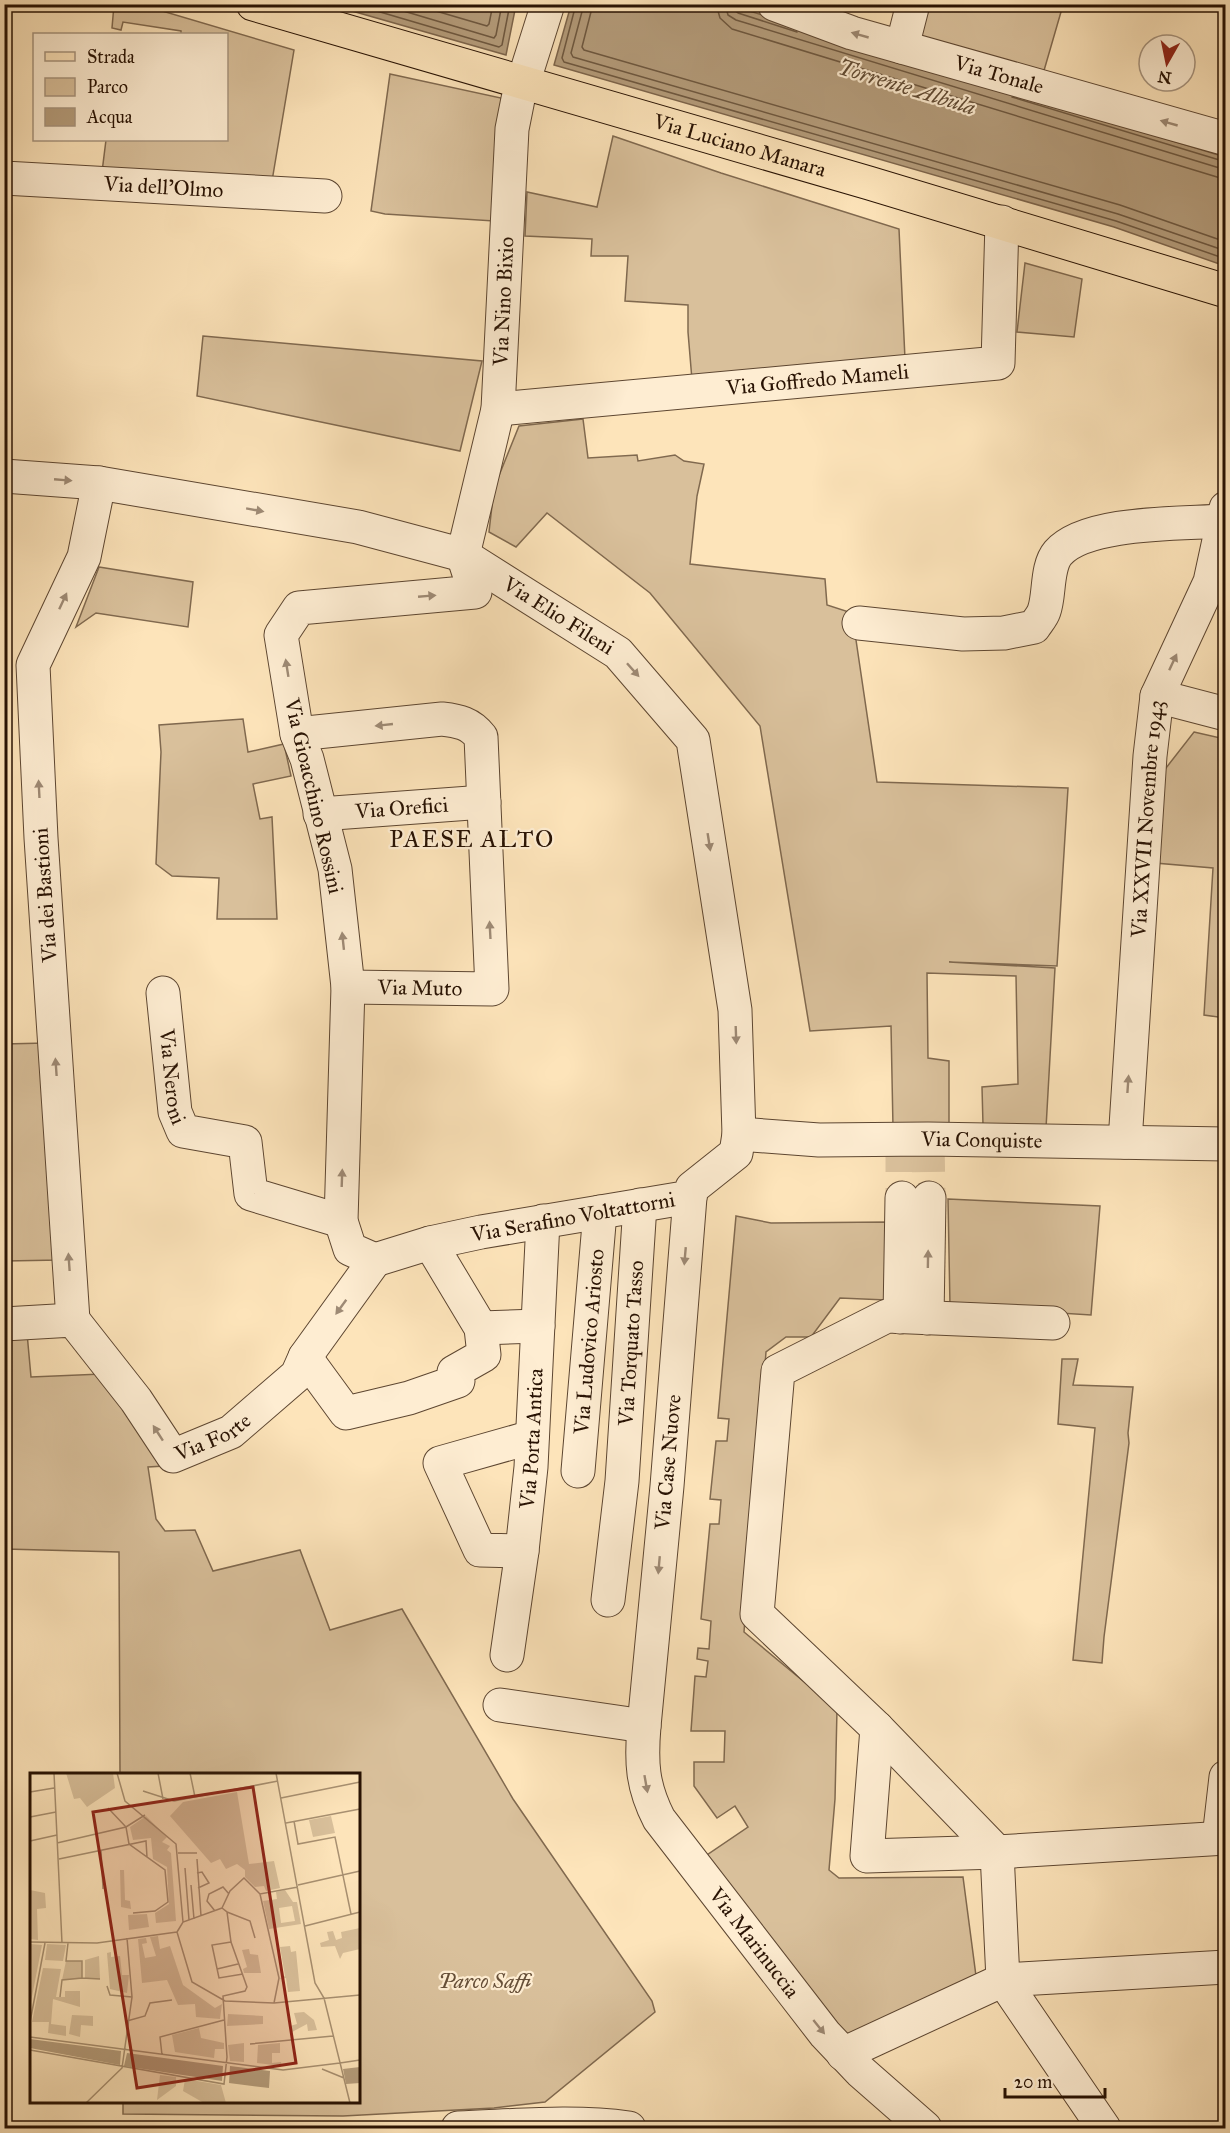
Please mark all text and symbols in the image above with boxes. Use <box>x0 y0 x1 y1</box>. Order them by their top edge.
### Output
one-way arrow <box>851 30 869 39</box>
legend <box>33 33 228 141</box>
north arrow <box>1137 33 1197 93</box>
text: Strada <box>87 46 135 68</box>
street label: Via Tonale <box>950 49 1047 100</box>
water label: Torrente Albula <box>835 53 979 121</box>
text: N <box>1156 67 1173 88</box>
text: Parco <box>87 76 128 98</box>
text: Acqua <box>86 106 133 129</box>
street label: Via Luciano Manara <box>650 108 829 183</box>
one-way arrow <box>1160 118 1178 127</box>
street label: Via dell'Olmo <box>102 171 224 203</box>
street label: Via Nino Bixio <box>487 236 520 367</box>
street label: Via Goffredo Mameli <box>724 358 910 401</box>
one-way arrow <box>53 475 72 485</box>
one-way arrow <box>246 506 265 515</box>
street label: Via Elio Fileni <box>498 570 619 660</box>
one-way arrow <box>417 591 436 601</box>
one-way arrow <box>59 592 68 609</box>
one-way arrow <box>1168 654 1177 671</box>
one-way arrow <box>282 659 291 678</box>
one-way arrow <box>626 662 639 677</box>
street label: Via Gioacchino Rossini <box>279 695 349 896</box>
street label: Via XXVII Novembre 1943 <box>1125 698 1169 939</box>
one-way arrow <box>375 720 394 730</box>
one-way arrow <box>34 779 43 798</box>
street label: Via Orefici <box>353 792 449 824</box>
district label: PAESE ALTO <box>389 824 555 854</box>
street label: Via dei Bastioni <box>27 827 63 964</box>
one-way arrow <box>705 832 714 851</box>
one-way arrow <box>485 921 494 940</box>
one-way arrow <box>338 931 347 950</box>
street label: Via Muto <box>376 974 463 1002</box>
one-way arrow <box>731 1025 740 1044</box>
street label: Via Neroni <box>154 1027 192 1129</box>
one-way arrow <box>52 1058 61 1077</box>
one-way arrow <box>1124 1074 1133 1093</box>
street label: Via Conquiste <box>920 1126 1043 1154</box>
one-way arrow <box>338 1168 347 1187</box>
street label: Via Serafino Voltattorni <box>468 1186 677 1248</box>
one-way arrow <box>680 1246 690 1265</box>
street label: Via Ludovico Ariosto <box>568 1247 610 1436</box>
one-way arrow <box>924 1250 933 1269</box>
one-way arrow <box>64 1252 74 1271</box>
street label: Via Torquato Tasso <box>613 1259 649 1428</box>
one-way arrow <box>335 1299 347 1315</box>
street label: Via Porta Antica <box>513 1367 549 1511</box>
street label: Via Case Nuove <box>649 1393 687 1532</box>
street label: Via Forte <box>170 1408 256 1467</box>
one-way arrow <box>152 1426 164 1442</box>
one-way arrow <box>654 1556 664 1575</box>
inset map <box>30 1773 360 2103</box>
one-way arrow <box>642 1775 651 1794</box>
street label: Via Marinuccia <box>703 1881 805 2003</box>
park label: Parco Saffi <box>439 1968 533 1994</box>
one-way arrow <box>813 2019 826 2035</box>
scale bar <box>1005 2061 1106 2099</box>
text: 20 m <box>1014 2071 1052 2093</box>

